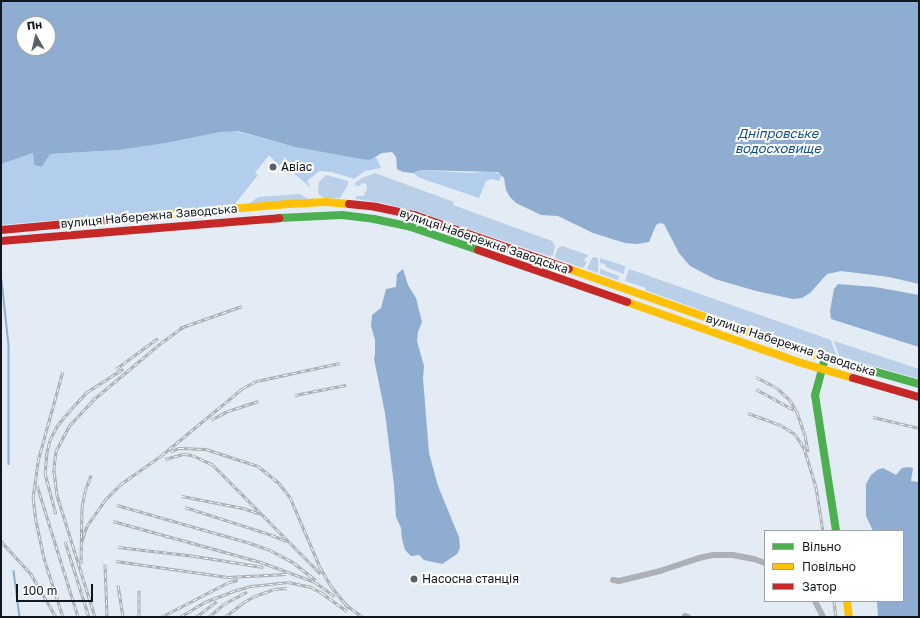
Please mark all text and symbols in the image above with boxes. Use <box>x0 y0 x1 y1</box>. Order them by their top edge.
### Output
north arrow <box>16 16 56 56</box>
text: Пн <box>26 17 43 32</box>
water label: Дніпровське водосховище <box>735 126 821 157</box>
place label: Авіас <box>281 160 312 174</box>
marker: Авіас <box>268 162 278 172</box>
street label: вулиця Набережна Заводська <box>60 201 238 231</box>
street label: вулиця Набережна Заводська <box>398 205 570 277</box>
street label: вулиця Набережна Заводська <box>704 311 878 379</box>
legend <box>764 530 904 602</box>
text: Вільно <box>802 539 841 554</box>
text: Повільно <box>802 559 856 574</box>
place label: Насосна станція <box>422 572 519 586</box>
marker: Насосна станція <box>409 574 419 584</box>
scale bar <box>18 576 95 602</box>
text: Затор <box>802 579 837 594</box>
text: 100 m <box>23 583 57 598</box>

